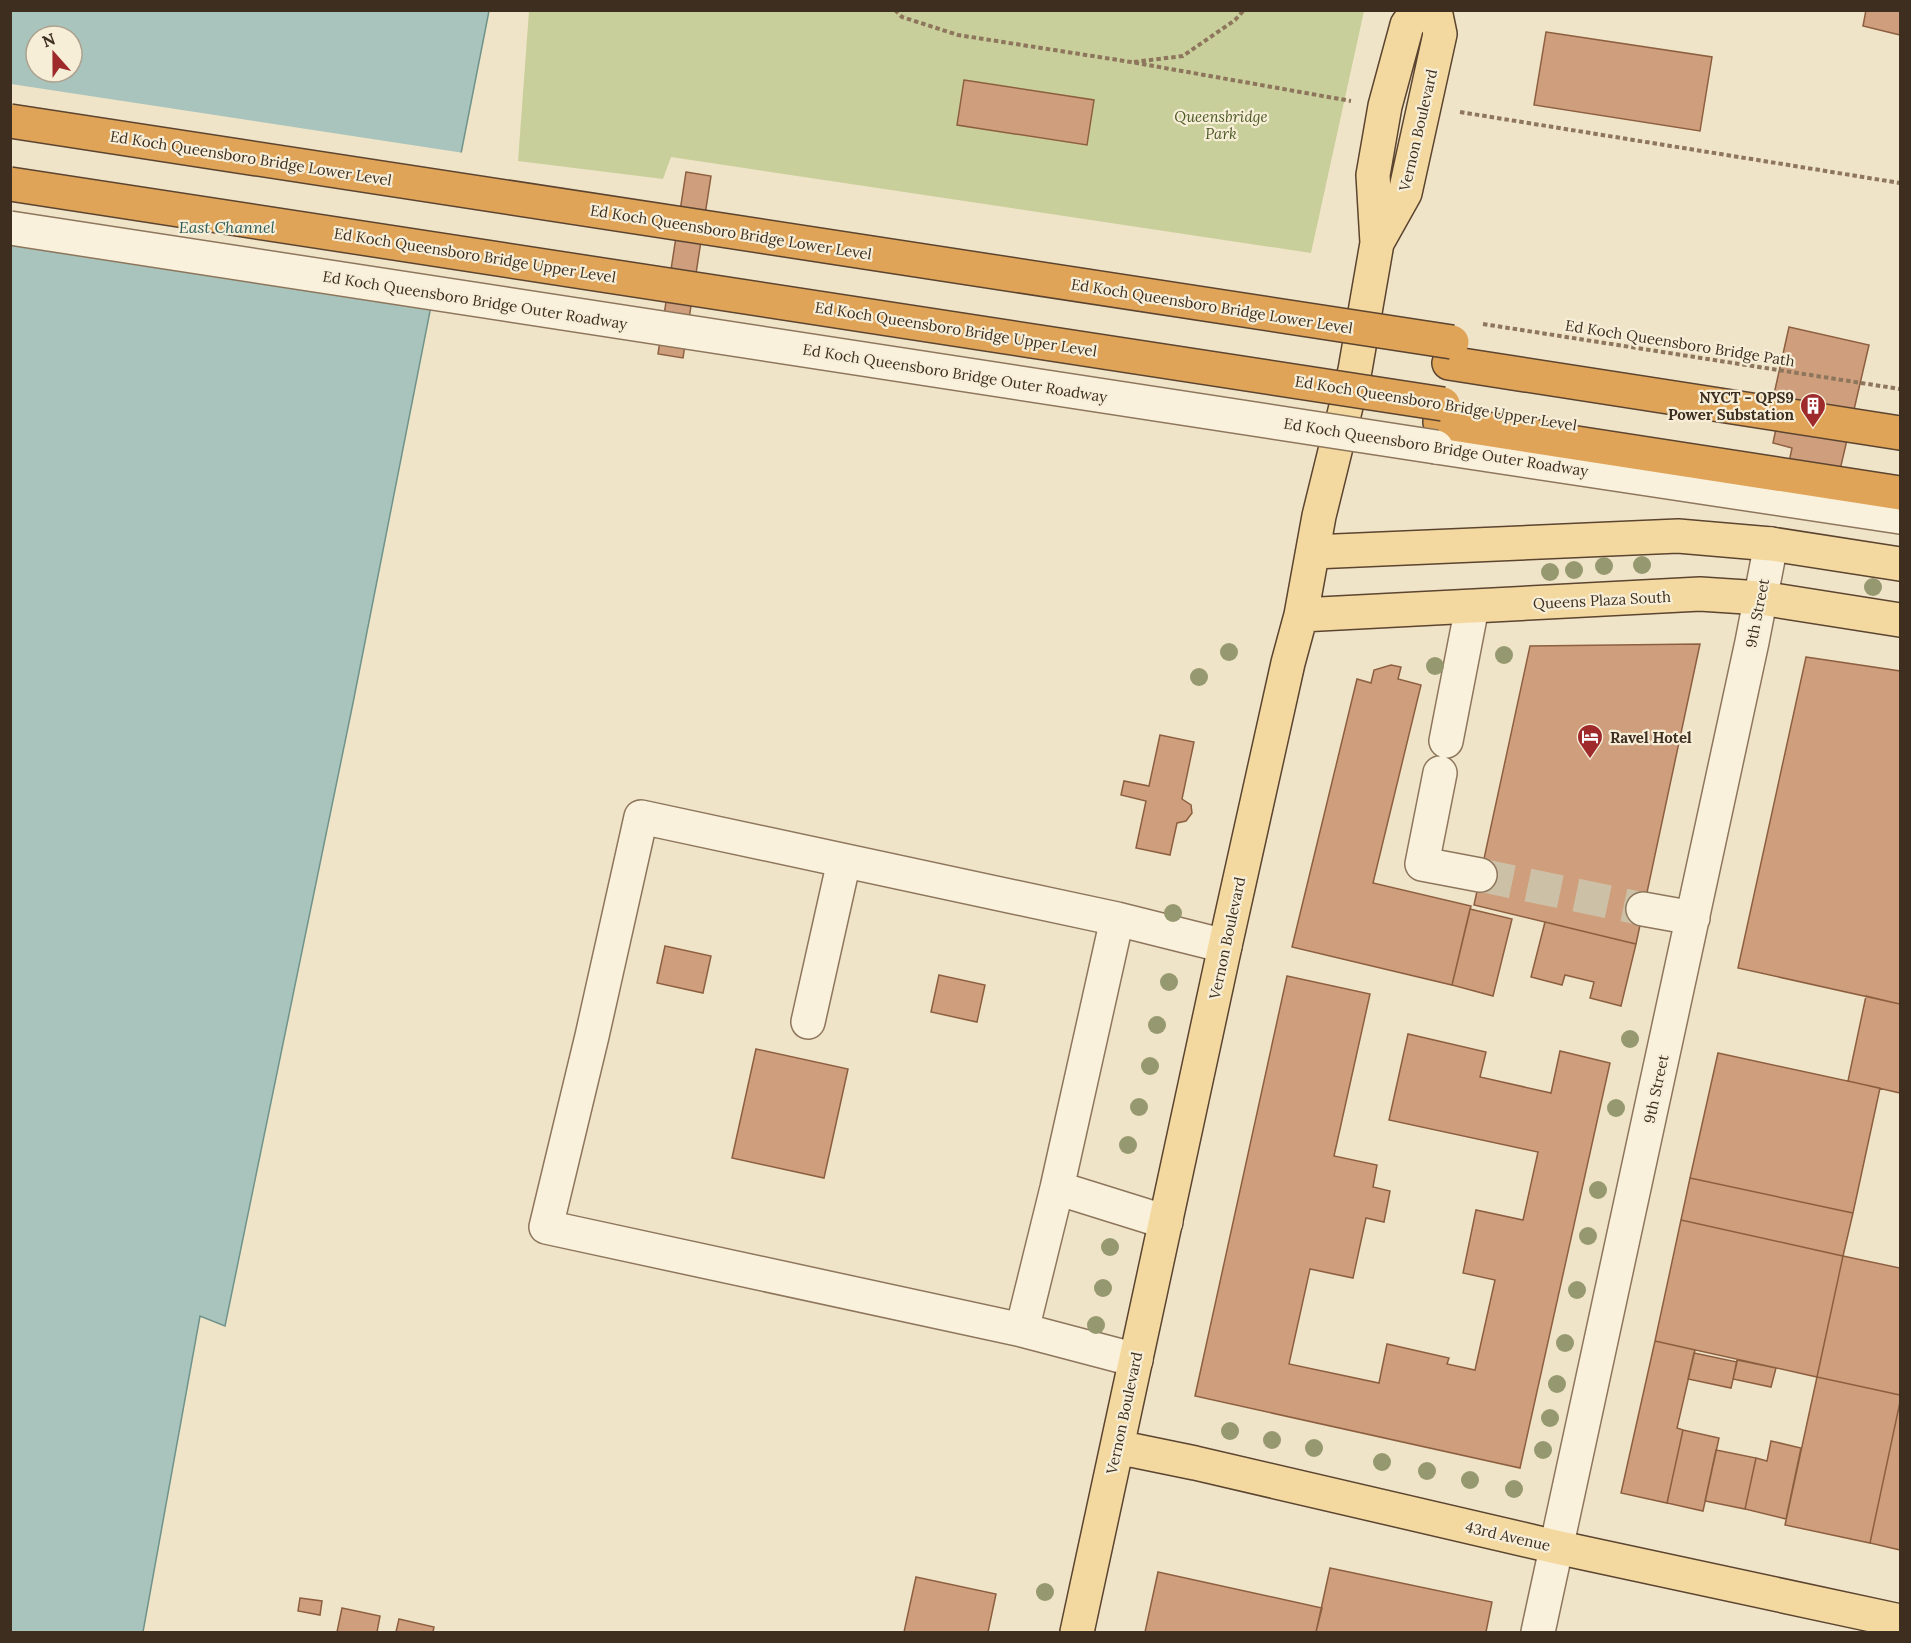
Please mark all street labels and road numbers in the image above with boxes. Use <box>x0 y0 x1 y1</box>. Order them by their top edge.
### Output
street label: Vernon Boulevard <box>1395 67 1441 194</box>
street label: Ed Koch Queensboro Bridge Lower Level <box>109 126 393 190</box>
street label: Ed Koch Queensboro Bridge Lower Level <box>589 200 873 264</box>
street label: Ed Koch Queensboro Bridge Upper Level <box>333 223 617 287</box>
street label: Ed Koch Queensboro Bridge Outer Roadway <box>321 267 629 334</box>
street label: Ed Koch Queensboro Bridge Lower Level <box>1070 274 1354 338</box>
street label: Ed Koch Queensboro Bridge Upper Level <box>814 297 1098 361</box>
street label: Ed Koch Queensboro Bridge Path <box>1564 315 1796 371</box>
street label: Ed Koch Queensboro Bridge Outer Roadway <box>801 340 1109 407</box>
street label: Ed Koch Queensboro Bridge Upper Level <box>1294 371 1578 435</box>
street label: Ed Koch Queensboro Bridge Outer Roadway <box>1282 414 1590 481</box>
street label: 9th Street <box>1741 577 1773 649</box>
street label: Queens Plaza South <box>1532 587 1672 613</box>
street label: Vernon Boulevard <box>1205 875 1249 1002</box>
street label: 9th Street <box>1639 1053 1673 1125</box>
street label: Vernon Boulevard <box>1102 1350 1146 1477</box>
street label: 43rd Avenue <box>1464 1517 1552 1555</box>

